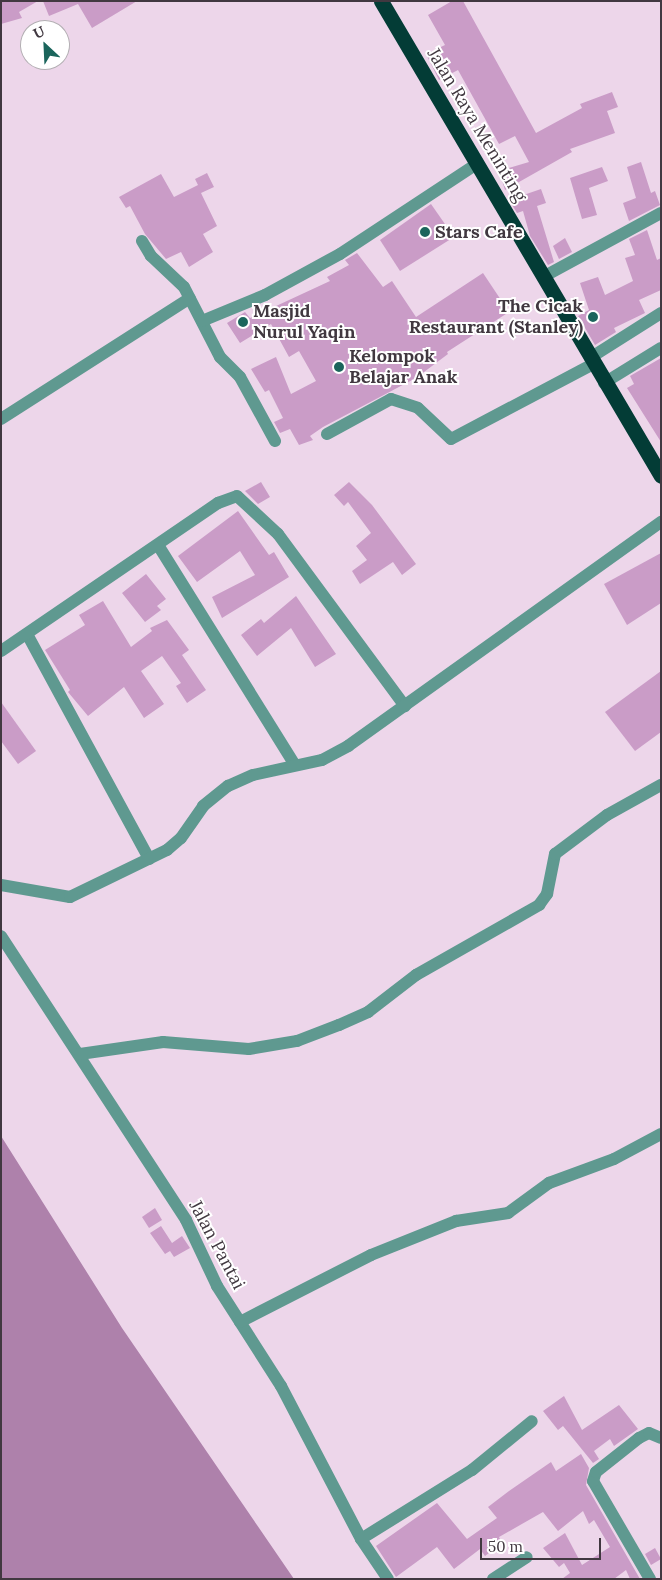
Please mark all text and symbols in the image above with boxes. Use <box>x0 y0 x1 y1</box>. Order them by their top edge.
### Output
north arrow <box>20 20 70 70</box>
text: U <box>30 22 48 43</box>
street label: Jalan Raya Meninting <box>423 44 531 206</box>
place label: Stars Cafe <box>435 221 523 243</box>
marker: Stars Cafe <box>419 226 431 238</box>
place label: The Cicak Restaurant (Stanley) <box>409 296 583 338</box>
place label: Masjid Nurul Yaqin <box>253 301 355 344</box>
marker: The Cicak Restaurant (Stanley) <box>587 311 599 323</box>
marker: Masjid Nurul Yaqin <box>237 316 249 328</box>
place label: Kelompok Belajar Anak <box>349 346 457 388</box>
marker: Kelompok Belajar Anak <box>333 361 345 373</box>
street label: Jalan Pantai <box>185 1197 249 1293</box>
scale bar <box>482 1528 603 1560</box>
text: 50 m <box>488 1537 523 1556</box>

